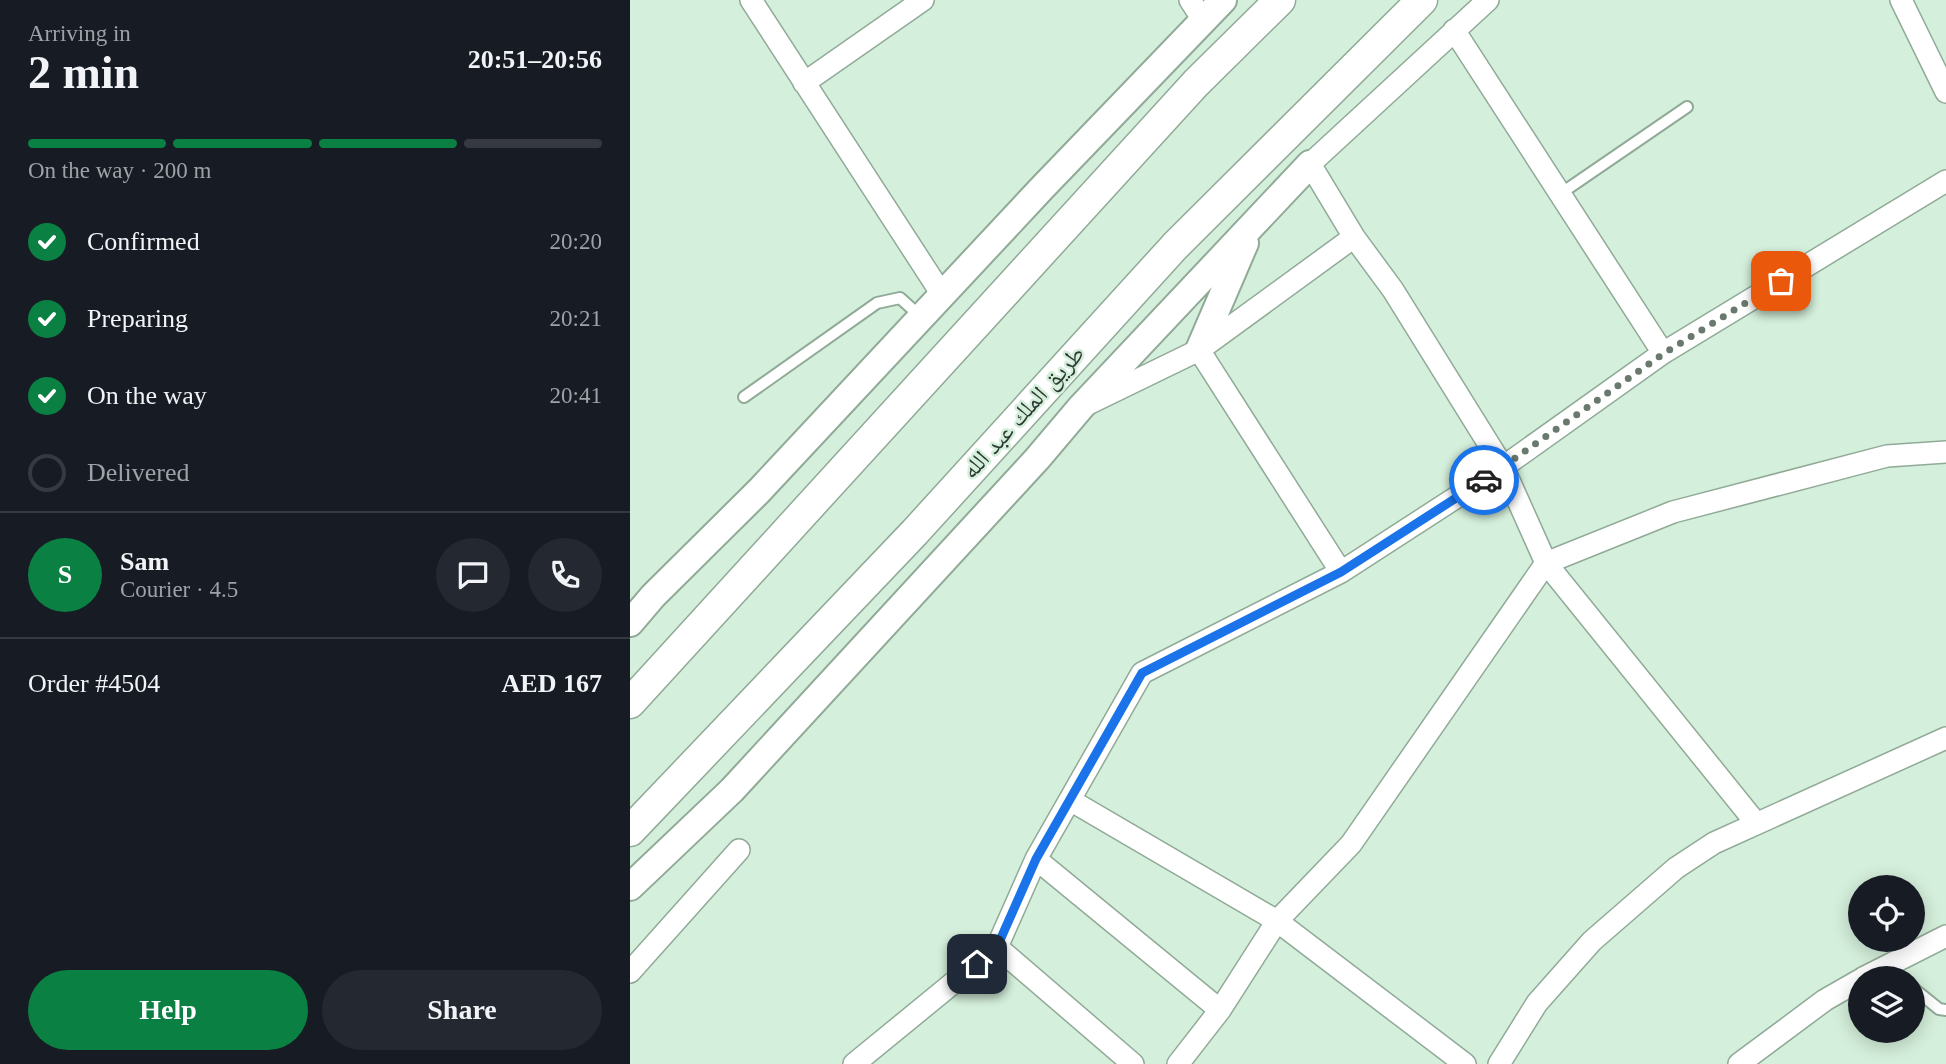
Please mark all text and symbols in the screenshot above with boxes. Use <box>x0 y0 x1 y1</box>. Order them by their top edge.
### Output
text: Arriving in <box>28 21 131 46</box>
text: 20:51–20:56 <box>468 45 602 74</box>
text: 2 min <box>28 47 139 98</box>
text: On the way · 200 m <box>28 158 211 183</box>
icon: check <box>28 223 66 261</box>
text: Confirmed <box>87 227 200 256</box>
text: 20:20 <box>550 229 602 254</box>
pin <box>1751 251 1811 311</box>
icon: bag <box>1762 262 1800 300</box>
icon: check <box>28 300 66 338</box>
text: Preparing <box>87 304 188 333</box>
text: 20:21 <box>550 306 602 331</box>
street label: طريق الملك عبد الله <box>957 340 1090 484</box>
icon: check <box>28 377 66 415</box>
text: On the way <box>87 381 207 410</box>
text: 20:41 <box>550 383 602 408</box>
courier <box>1449 445 1519 515</box>
text: Delivered <box>87 458 190 487</box>
icon: car <box>1465 461 1503 499</box>
button: chat <box>436 538 510 612</box>
button: phone <box>528 538 602 612</box>
text: Sam <box>120 547 169 576</box>
text: S <box>58 560 72 589</box>
text: Courier · 4.5 <box>120 577 238 602</box>
text: Order #4504 <box>28 669 160 698</box>
text: AED 167 <box>502 669 602 698</box>
map controls <box>1848 875 1925 1043</box>
button: locate <box>1848 875 1925 952</box>
pin <box>947 934 1007 994</box>
icon: home <box>958 945 996 983</box>
button: layers <box>1848 966 1925 1043</box>
button: Help <box>28 970 308 1050</box>
button: Share <box>322 970 602 1050</box>

